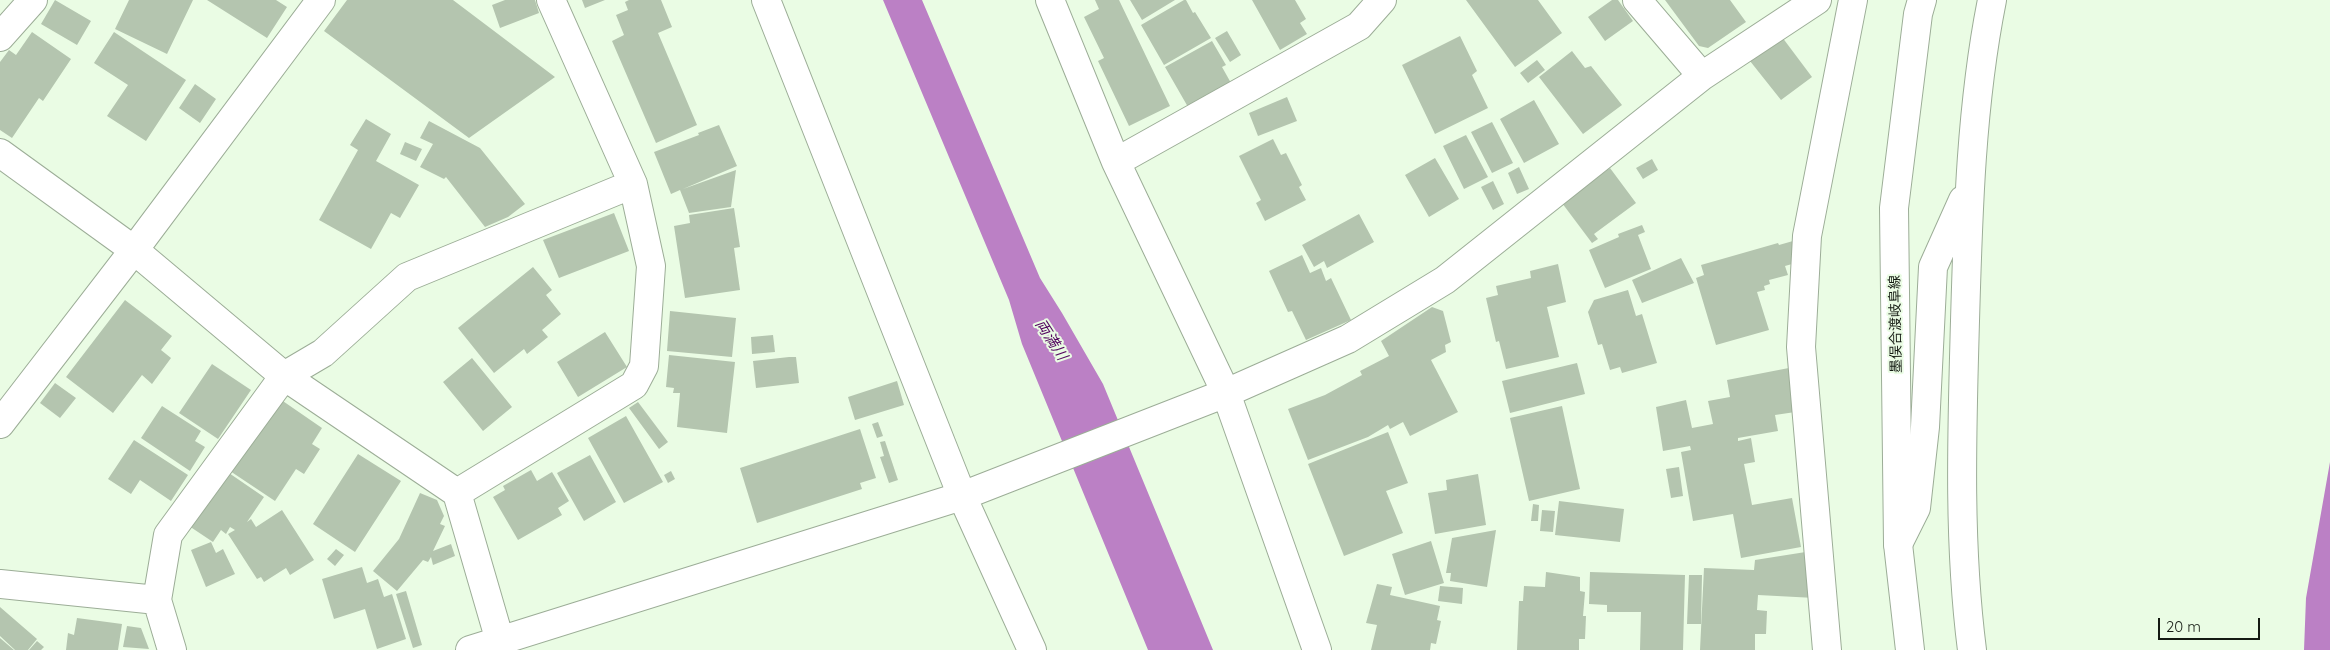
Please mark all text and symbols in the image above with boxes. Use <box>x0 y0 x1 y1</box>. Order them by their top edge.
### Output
street label: 墨俣合渡岐阜線 <box>1887 275 1905 373</box>
water label: 両満川 <box>1031 316 1071 364</box>
scale bar <box>2160 608 2262 640</box>
text: 20 m <box>2166 617 2201 636</box>

